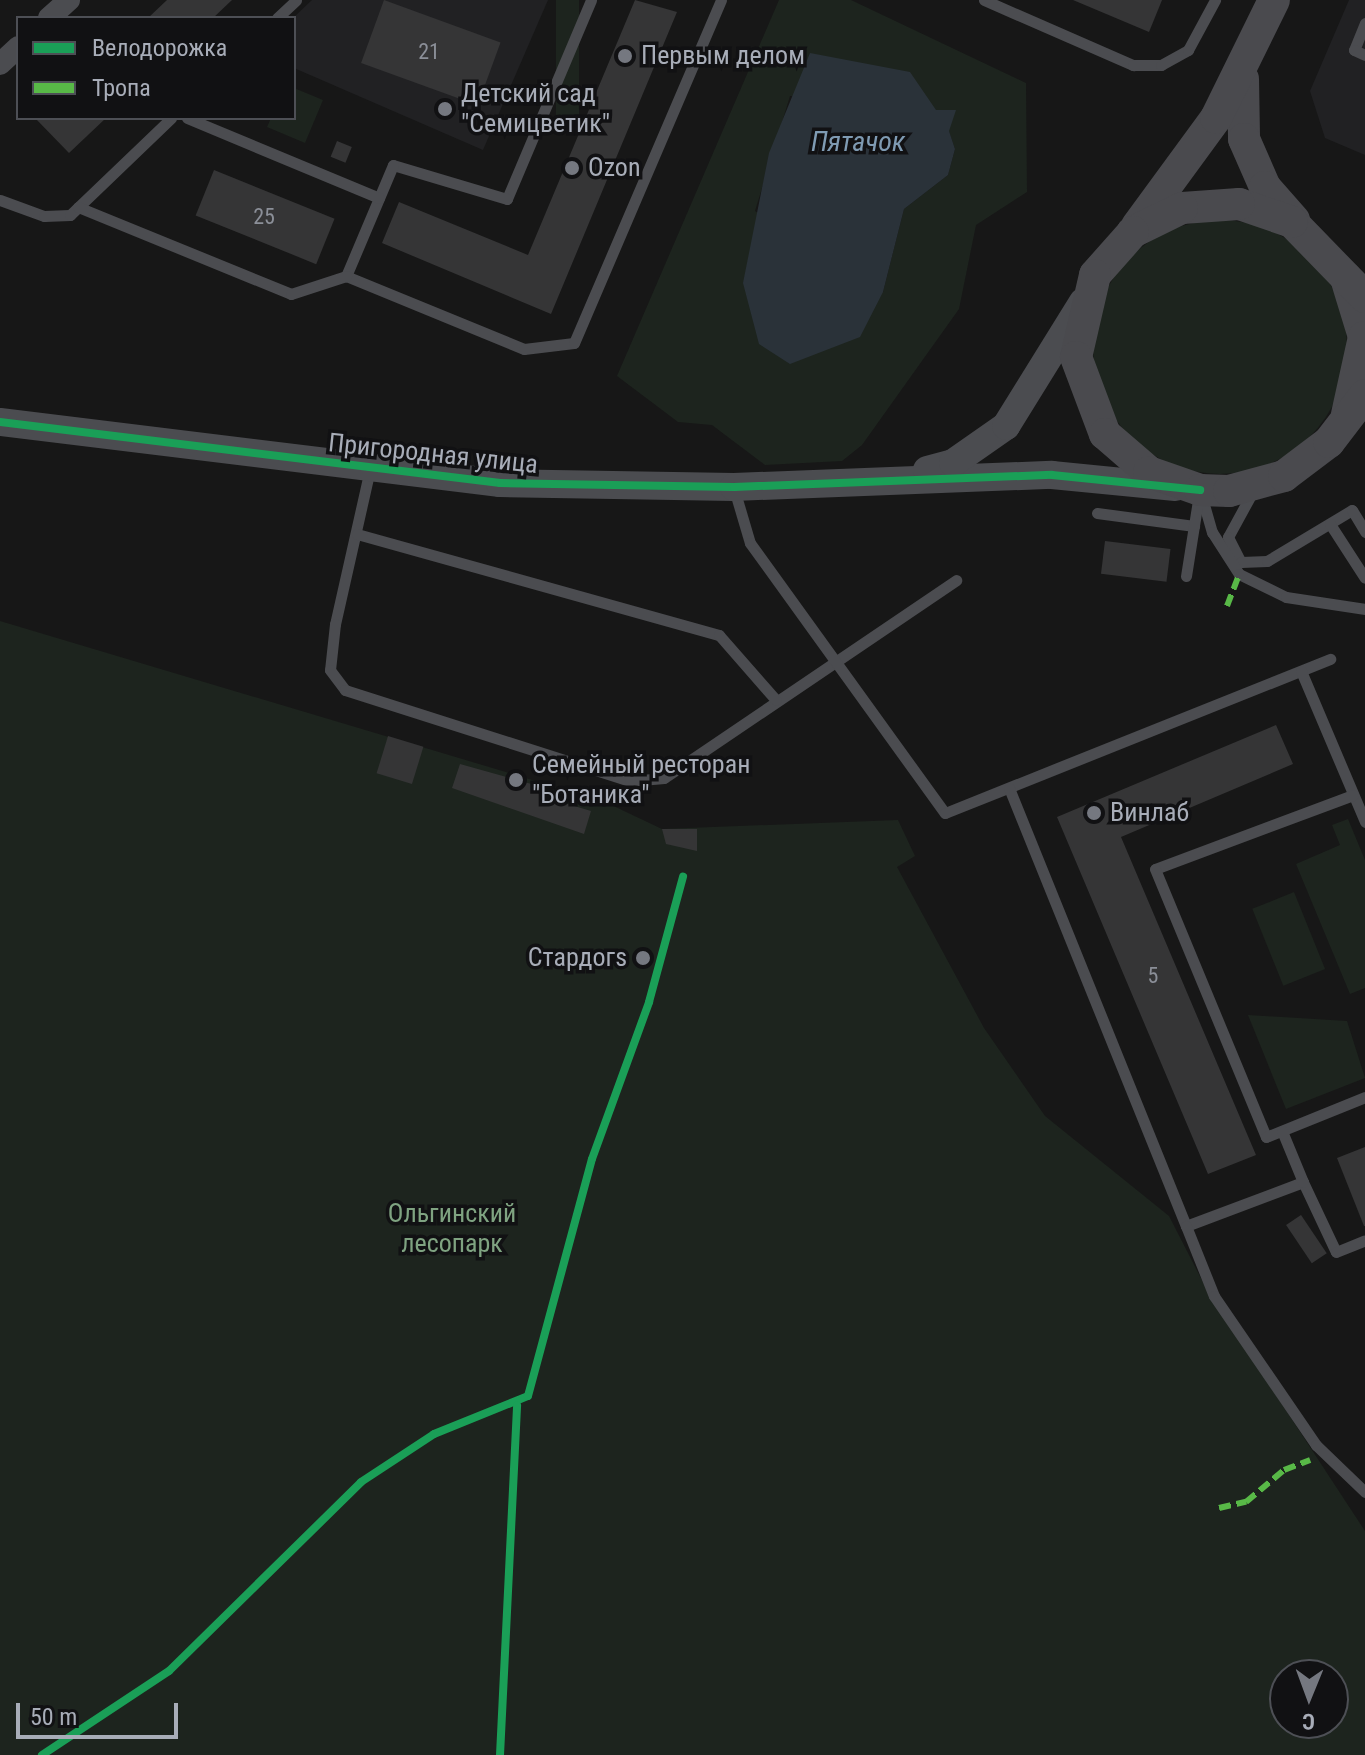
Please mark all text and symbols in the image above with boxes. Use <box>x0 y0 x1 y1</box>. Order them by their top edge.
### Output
legend <box>16 16 296 120</box>
text: Велодорожка <box>92 34 227 62</box>
house number: 21 <box>418 39 440 65</box>
place label: Первым делом <box>641 40 805 72</box>
marker: Первым делом <box>616 47 634 65</box>
text: Тропа <box>92 74 151 102</box>
place label: Детский сад "Семицветик" <box>461 78 610 140</box>
marker: Детский сад "Семицветик" <box>436 100 454 118</box>
water label: Пятачок <box>811 125 905 159</box>
place label: Ozon <box>588 152 640 184</box>
marker: Ozon <box>563 159 581 177</box>
house number: 25 <box>253 204 275 230</box>
street label: Пригородная улица <box>327 427 539 481</box>
place label: Семейный ресторан "Ботаника" <box>532 749 750 810</box>
marker: Семейный ресторан "Ботаника" <box>507 771 525 789</box>
place label: Винлаб <box>1110 797 1189 829</box>
marker: Винлаб <box>1085 804 1103 822</box>
place label: Стардогs <box>528 942 627 974</box>
marker: Стардогs <box>634 949 652 967</box>
house number: 5 <box>1148 963 1158 989</box>
park label: Ольгинский лесопарк <box>388 1198 516 1260</box>
north arrow <box>1269 1659 1349 1739</box>
scale bar <box>20 1687 182 1737</box>
text: 50 m <box>30 1703 77 1731</box>
text: С <box>1302 1709 1315 1734</box>

